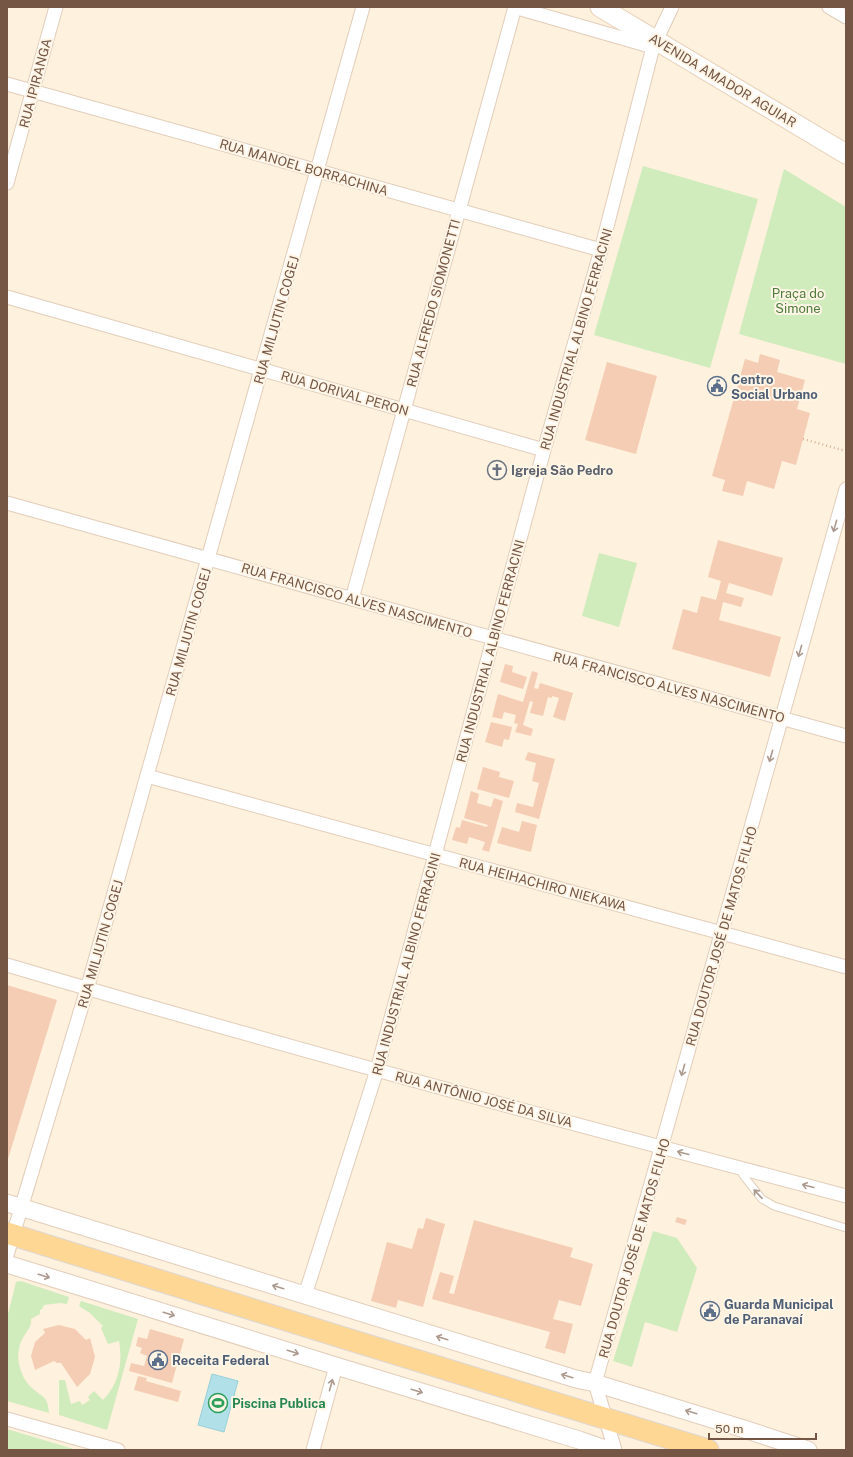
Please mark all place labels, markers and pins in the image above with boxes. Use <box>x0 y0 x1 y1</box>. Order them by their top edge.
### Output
place label: Centro Social Urbano <box>731 372 818 402</box>
public building icon: Centro Social Urbano <box>706 375 728 397</box>
church icon: Igreja São Pedro <box>486 459 508 481</box>
place label: Igreja São Pedro <box>511 463 613 478</box>
place label: Guarda Municipal de Paranavaí <box>724 1297 833 1327</box>
public building icon: Guarda Municipal de Paranavaí <box>699 1300 721 1322</box>
public building icon: Receita Federal <box>147 1349 169 1371</box>
place label: Receita Federal <box>172 1353 270 1368</box>
sports icon: Piscina Publica <box>207 1392 229 1414</box>
place label: Piscina Publica <box>232 1396 326 1411</box>

